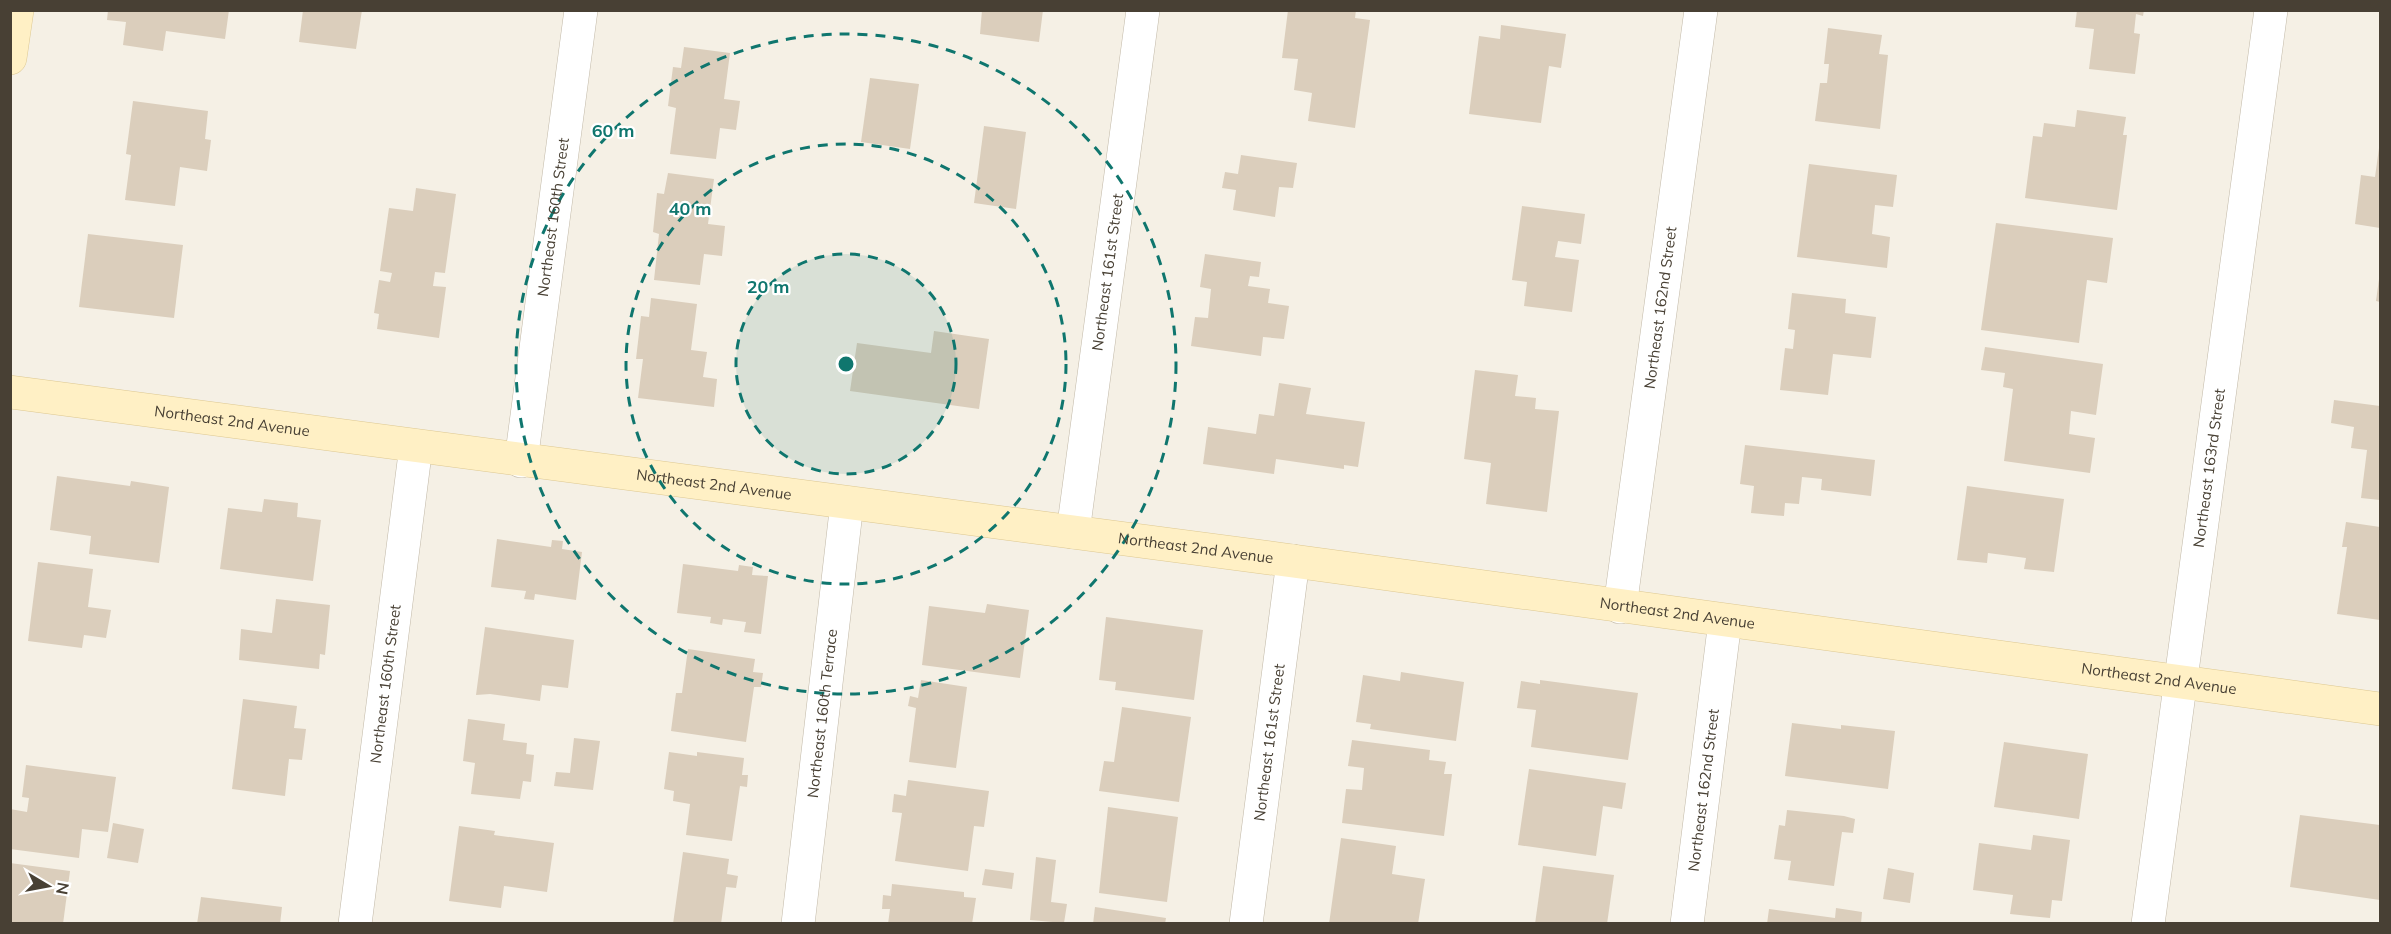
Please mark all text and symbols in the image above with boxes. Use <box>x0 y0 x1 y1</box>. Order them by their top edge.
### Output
text: 60 m <box>592 119 634 142</box>
street label: Northeast 160th Street <box>533 137 573 298</box>
street label: Northeast 161st Street <box>1087 192 1127 352</box>
text: 40 m <box>669 197 711 220</box>
street label: Northeast 162nd Street <box>1640 225 1681 390</box>
text: 20 m <box>747 275 789 298</box>
centre of rings <box>836 354 856 374</box>
street label: Northeast 163rd Street <box>2189 387 2229 549</box>
street label: Northeast 2nd Avenue <box>153 401 311 440</box>
street label: Northeast 2nd Avenue <box>635 465 793 504</box>
street label: Northeast 2nd Avenue <box>1117 528 1275 567</box>
street label: Northeast 2nd Avenue <box>1599 593 1756 633</box>
street label: Northeast 160th Street <box>366 603 405 764</box>
street label: Northeast 160th Terrace <box>803 628 841 799</box>
street label: Northeast 2nd Avenue <box>2080 658 2238 698</box>
street label: Northeast 161st Street <box>1249 663 1289 822</box>
street label: Northeast 162nd Street <box>1684 708 1723 872</box>
north arrow <box>18 856 78 916</box>
text: N <box>52 881 74 896</box>

